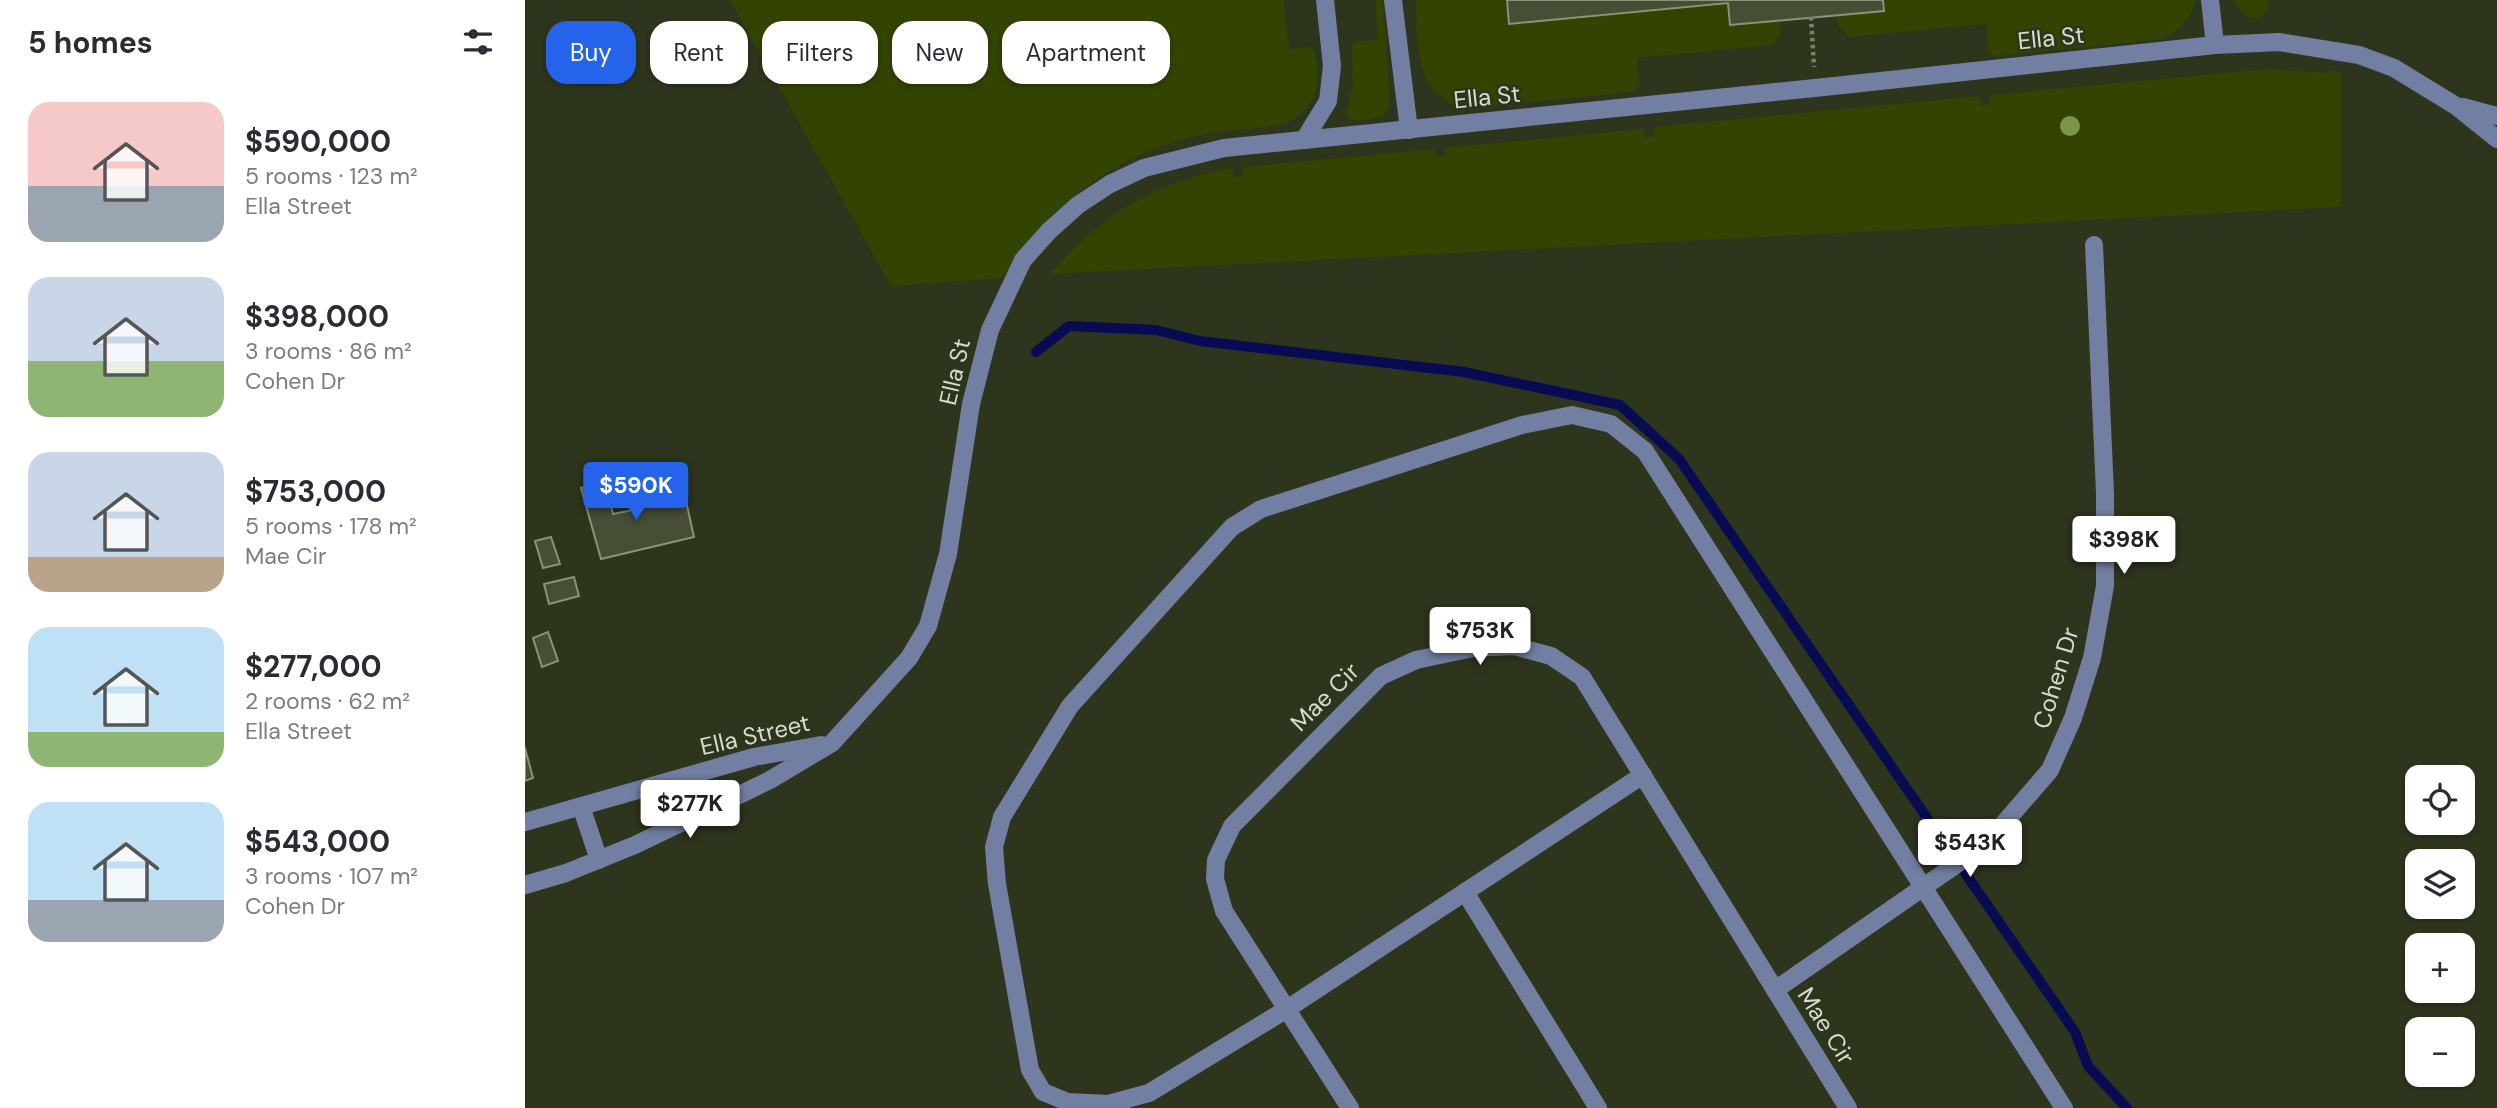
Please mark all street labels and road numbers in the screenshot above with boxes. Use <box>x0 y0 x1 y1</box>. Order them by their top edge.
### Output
street label: Ella St <box>2016 19 2086 56</box>
street label: Ella St <box>1452 78 1522 115</box>
street label: Ella St <box>932 336 977 408</box>
street label: Cohen Dr <box>2025 623 2086 732</box>
street label: Mae Cir <box>1284 656 1366 738</box>
street label: Ella Street <box>697 707 813 762</box>
street label: Mae Cir <box>1791 981 1862 1070</box>

